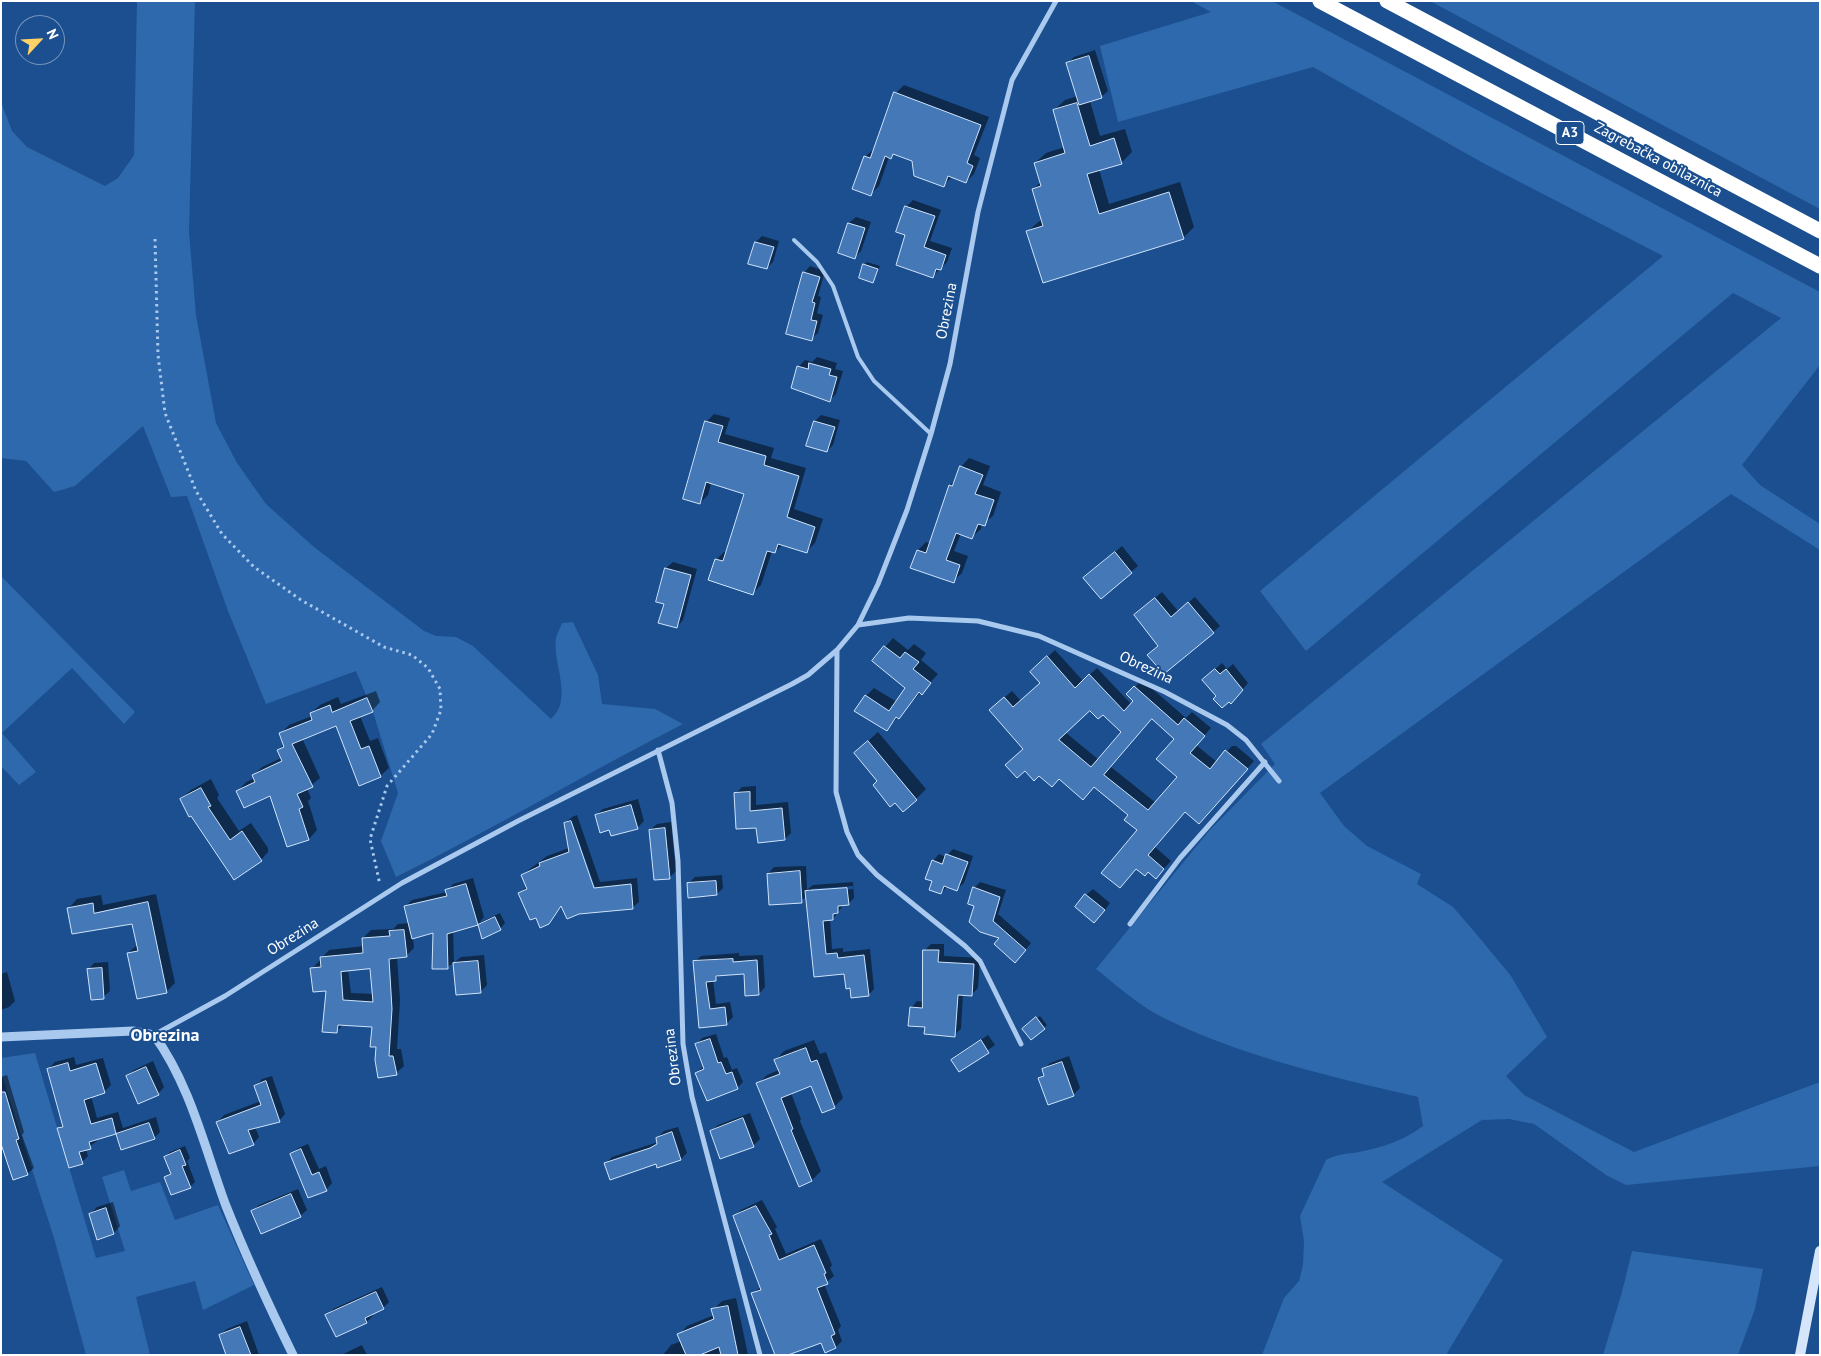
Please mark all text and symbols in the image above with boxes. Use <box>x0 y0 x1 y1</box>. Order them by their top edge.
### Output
north arrow <box>15 15 65 65</box>
text: N <box>43 26 63 42</box>
street label: Zagrebačka obilaznica <box>1591 119 1725 201</box>
road number: A3 <box>1556 122 1584 144</box>
street label: Obrezina <box>933 281 961 341</box>
street label: Obrezina <box>1116 648 1176 688</box>
street label: Obrezina <box>264 914 322 960</box>
district label: Obrezina <box>131 1025 199 1047</box>
street label: Obrezina <box>661 1027 685 1087</box>

